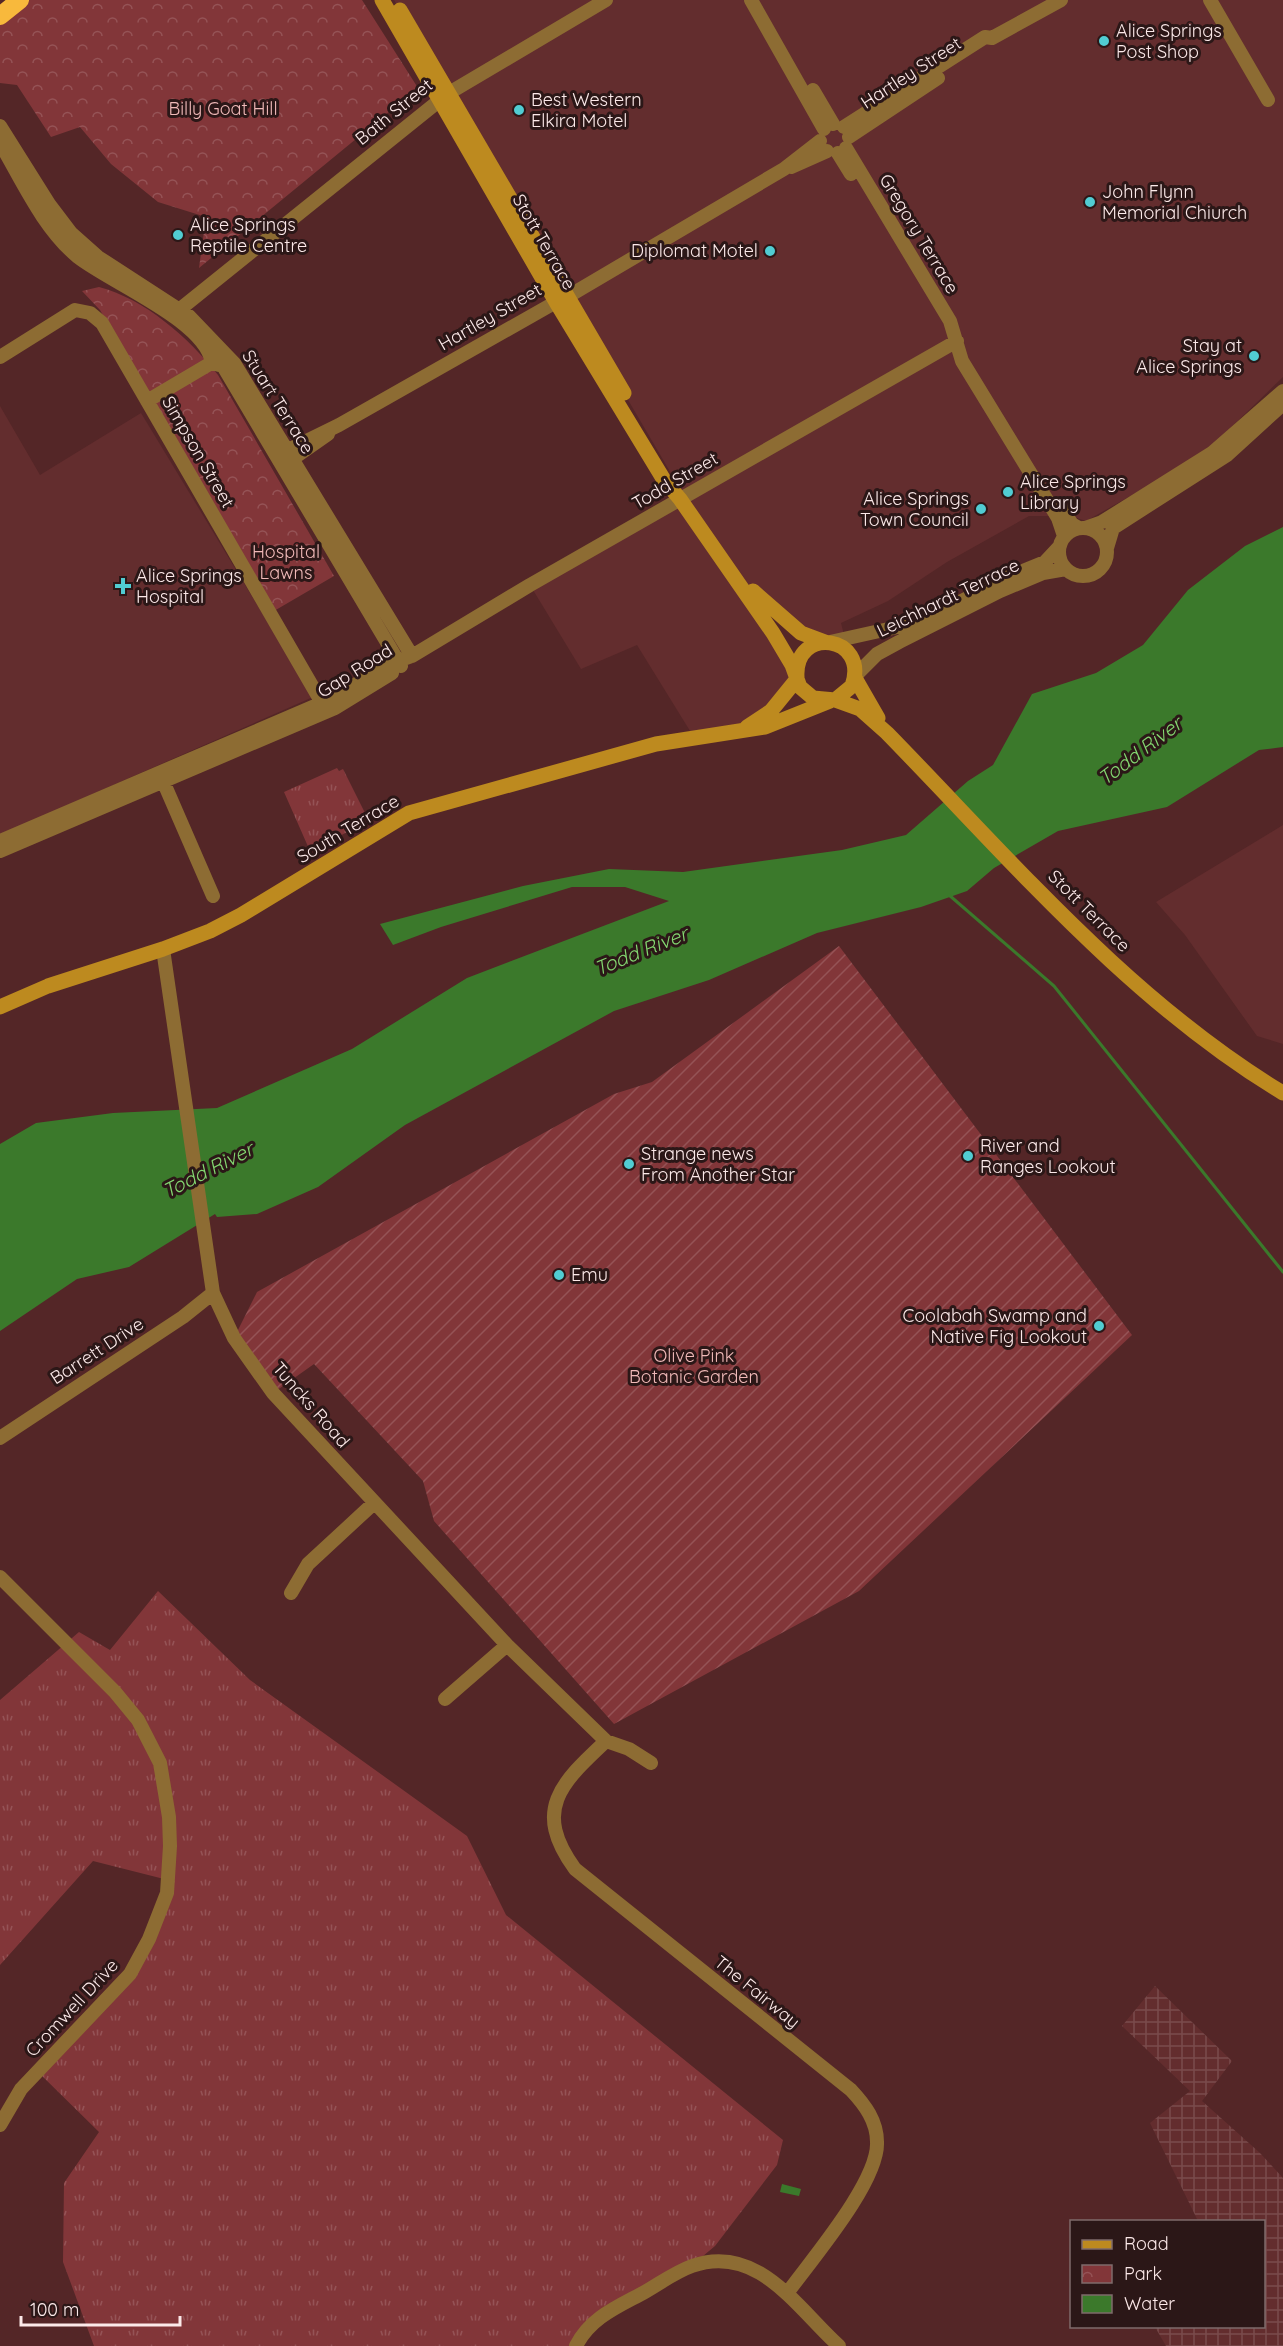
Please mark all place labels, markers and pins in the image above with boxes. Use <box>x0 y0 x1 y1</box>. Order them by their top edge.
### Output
place label: Alice Springs Post Shop <box>1116 19 1222 63</box>
marker: Alice Springs Post Shop <box>1097 34 1111 48</box>
place label: Best Western Elkira Motel <box>531 88 642 132</box>
marker: Best Western Elkira Motel <box>512 103 526 117</box>
place label: John Flynn Memorial Chiurch <box>1102 180 1247 224</box>
marker: John Flynn Memorial Chiurch <box>1083 195 1097 209</box>
place label: Alice Springs Reptile Centre <box>190 213 307 257</box>
marker: Alice Springs Reptile Centre <box>171 228 185 242</box>
place label: Diplomat Motel <box>631 239 758 262</box>
marker: Diplomat Motel <box>763 244 777 258</box>
place label: Stay at Alice Springs <box>1136 334 1242 378</box>
marker: Stay at Alice Springs <box>1247 349 1261 363</box>
place label: Alice Springs Library <box>1020 470 1126 514</box>
marker: Alice Springs Library <box>1001 485 1015 499</box>
place label: Alice Springs Town Council <box>860 487 969 531</box>
marker: Alice Springs Town Council <box>974 502 988 516</box>
place label: Alice Springs Hospital <box>136 564 242 608</box>
marker: Alice Springs Hospital <box>114 577 132 595</box>
place label: River and Ranges Lookout <box>980 1134 1116 1178</box>
place label: Strange news From Another Star <box>641 1142 795 1186</box>
marker: River and Ranges Lookout <box>961 1149 975 1163</box>
marker: Strange news From Another Star <box>622 1157 636 1171</box>
place label: Emu <box>571 1263 608 1286</box>
marker: Emu <box>552 1268 566 1282</box>
place label: Coolabah Swamp and Native Fig Lookout <box>902 1304 1087 1348</box>
marker: Coolabah Swamp and Native Fig Lookout <box>1092 1319 1106 1333</box>

